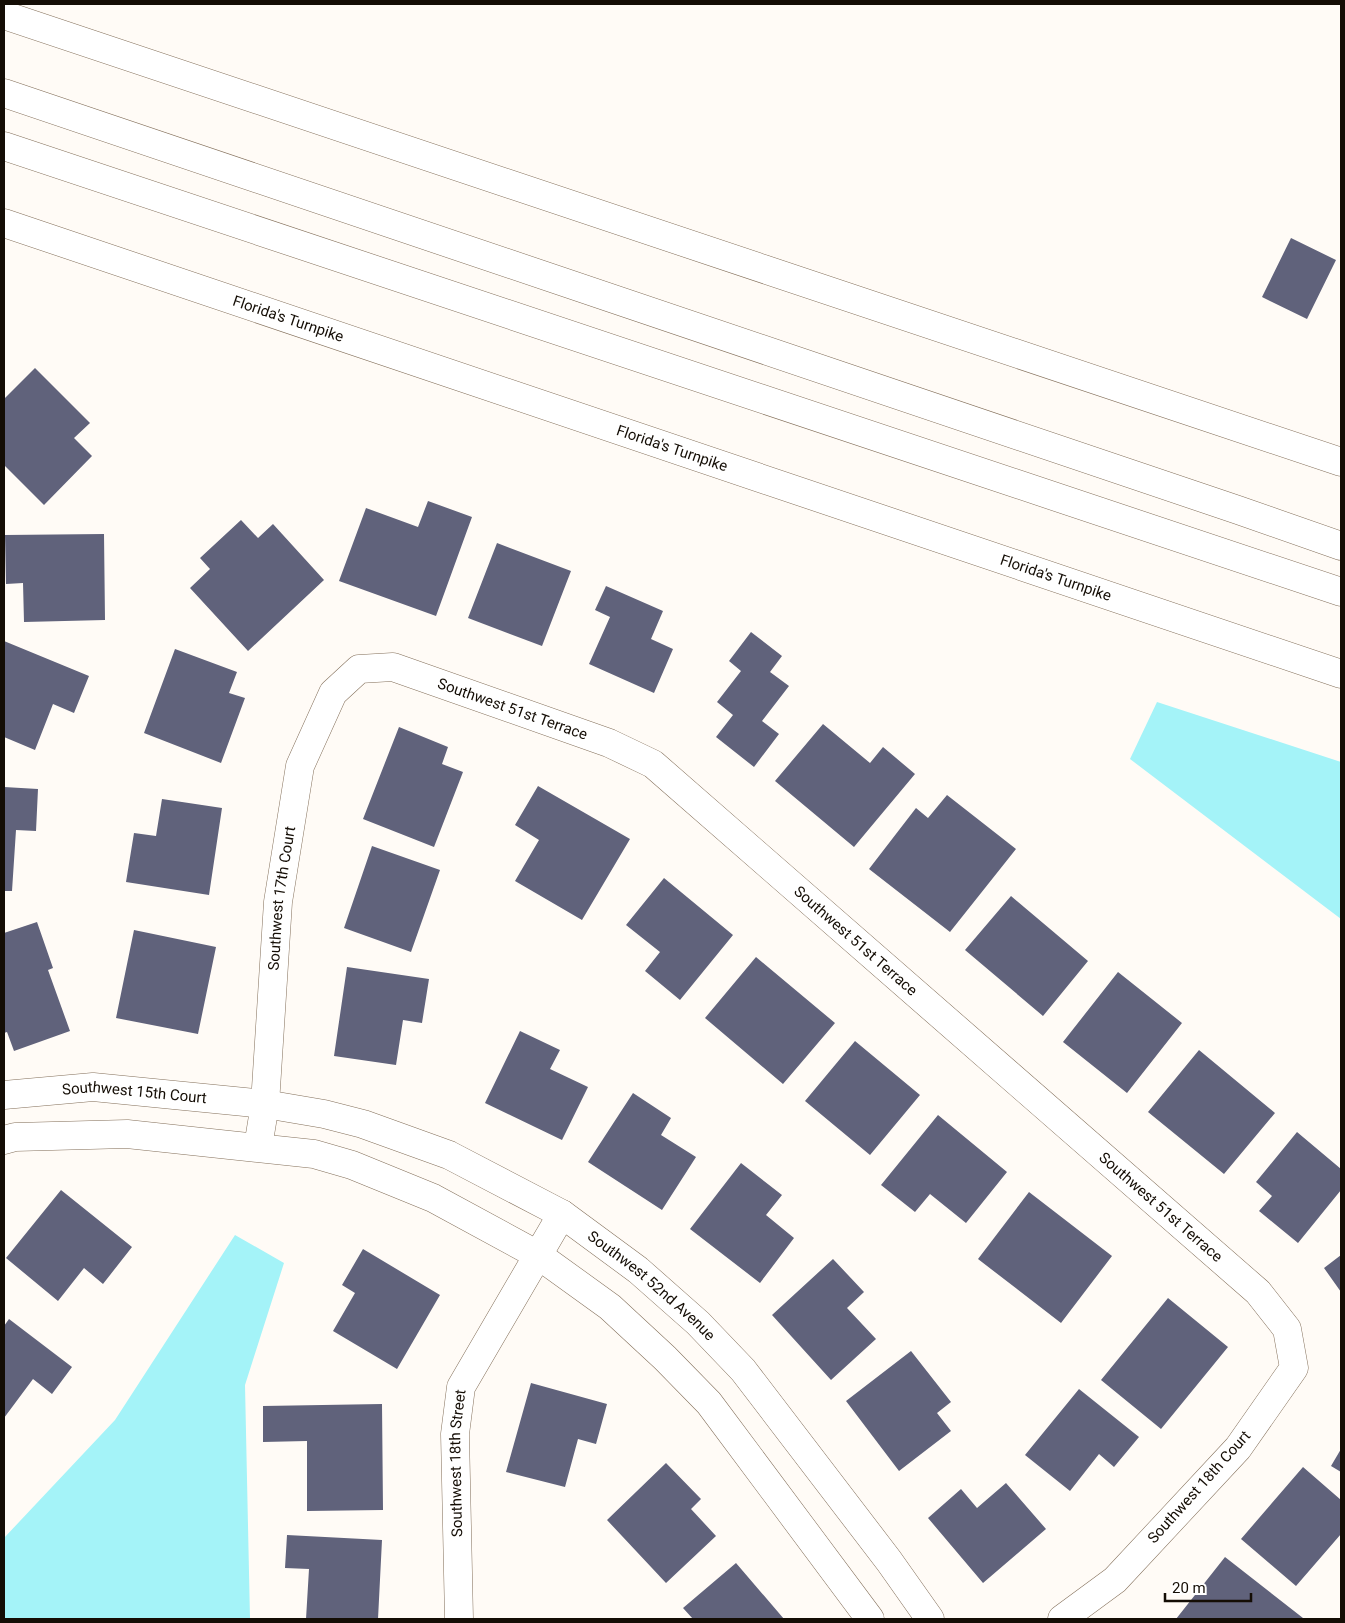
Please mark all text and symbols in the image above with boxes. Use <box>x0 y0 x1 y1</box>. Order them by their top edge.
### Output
street label: Florida's Turnpike <box>230 292 346 346</box>
street label: Florida's Turnpike <box>614 421 730 475</box>
street label: Florida's Turnpike <box>998 551 1114 605</box>
street label: Southwest 51st Terrace <box>435 674 590 744</box>
street label: Southwest 17th Court <box>265 825 299 971</box>
street label: Southwest 51st Terrace <box>790 882 921 999</box>
street label: Southwest 15th Court <box>61 1078 208 1107</box>
street label: Southwest 51st Terrace <box>1095 1149 1226 1266</box>
street label: Southwest 52nd Avenue <box>584 1227 719 1344</box>
street label: Southwest 18th Street <box>446 1388 470 1537</box>
street label: Southwest 18th Court <box>1144 1427 1254 1547</box>
scale bar <box>1165 1570 1251 1602</box>
text: 20 m <box>1172 1579 1206 1597</box>

